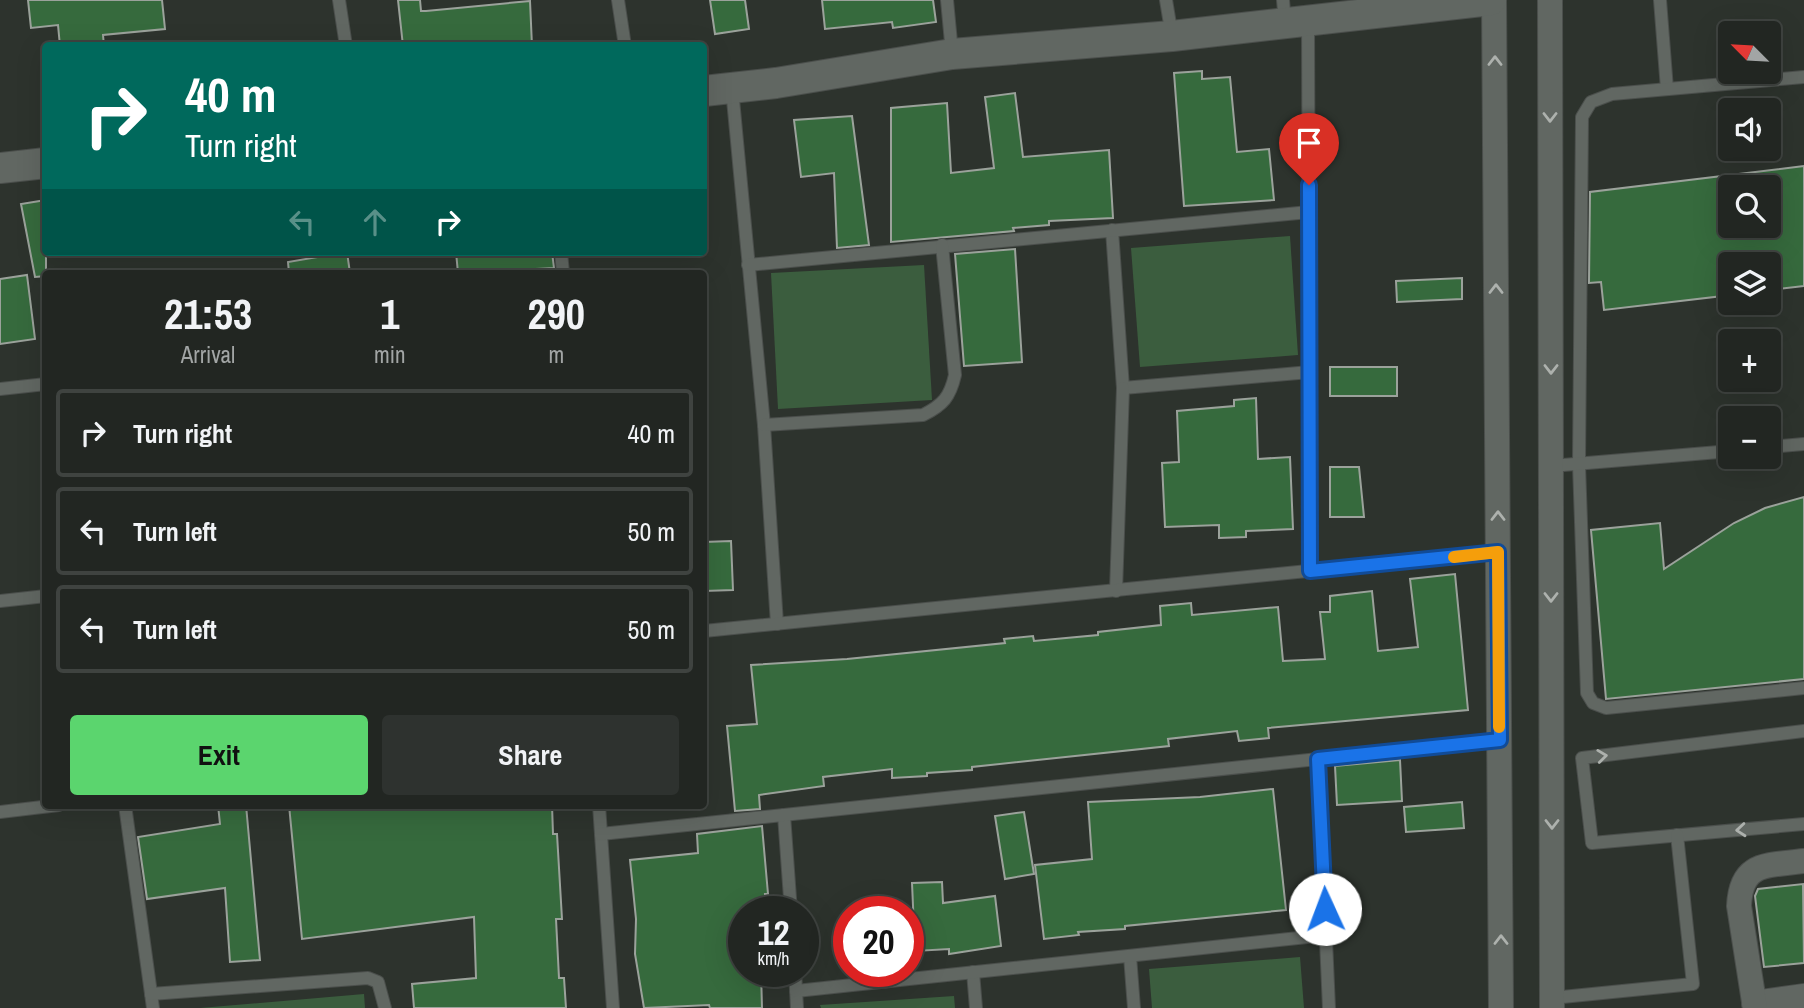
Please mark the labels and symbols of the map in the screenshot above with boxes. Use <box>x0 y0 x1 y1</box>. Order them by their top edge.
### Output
north arrow <box>1718 21 1782 84</box>
one-way arrow <box>1487 56 1503 66</box>
one-way arrow <box>1542 112 1558 123</box>
pin <box>1279 113 1339 185</box>
one-way arrow <box>1488 283 1504 294</box>
one-way arrow <box>1543 364 1559 375</box>
one-way arrow <box>1490 511 1506 521</box>
one-way arrow <box>1543 592 1559 602</box>
one-way arrow <box>1596 748 1608 763</box>
one-way arrow <box>1544 819 1560 830</box>
one-way arrow <box>1735 822 1746 837</box>
position arrow <box>1288 872 1362 946</box>
speed limit sign: 20 <box>833 896 924 987</box>
one-way arrow <box>1493 934 1509 945</box>

